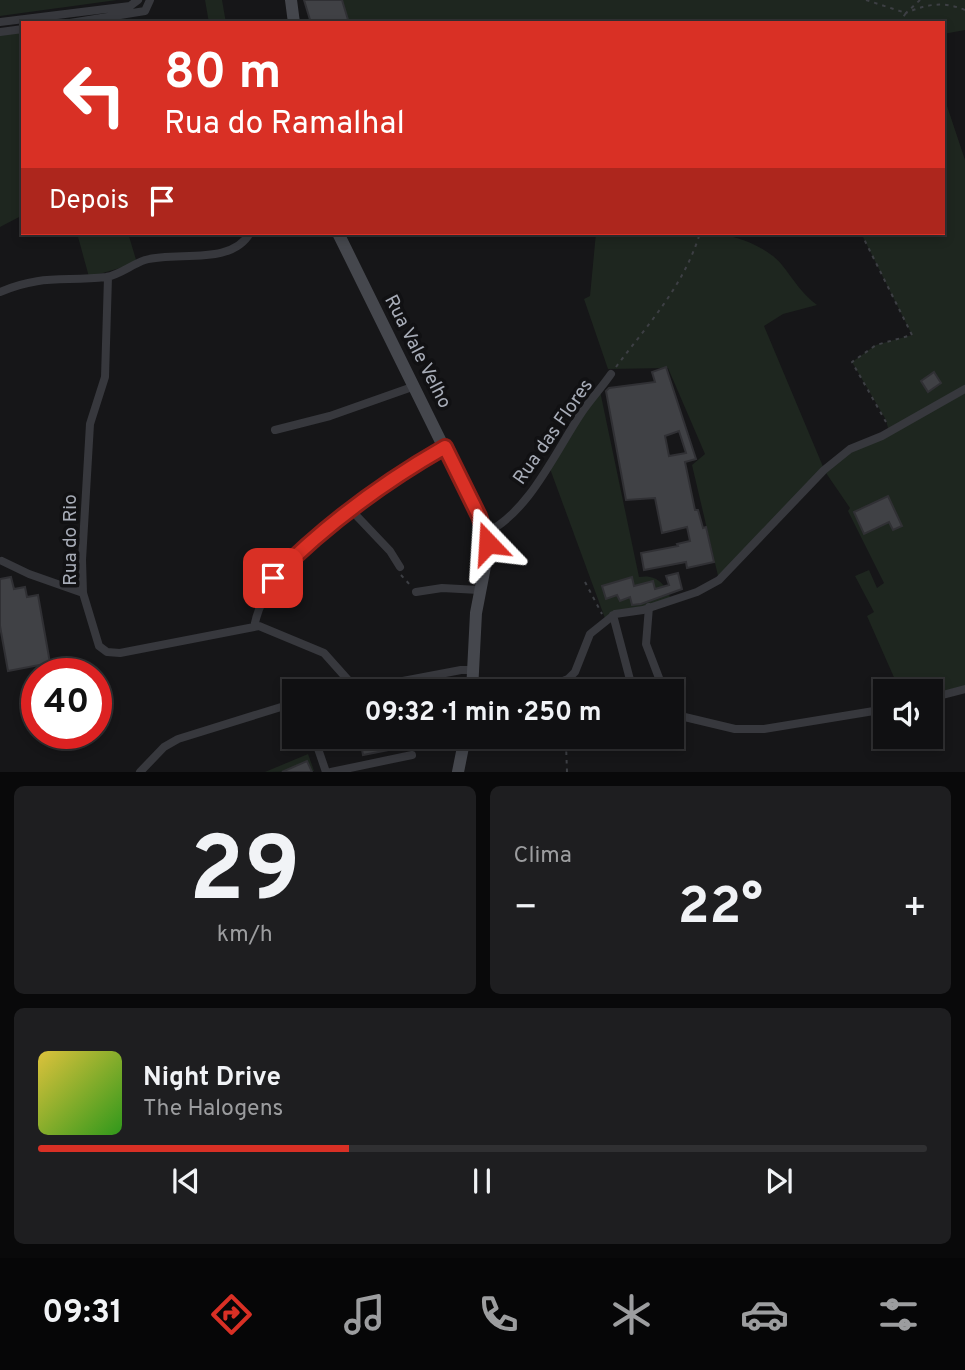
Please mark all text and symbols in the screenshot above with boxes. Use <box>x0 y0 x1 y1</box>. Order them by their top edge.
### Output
text: 80 m <box>164 44 281 106</box>
icon: left <box>49 49 140 140</box>
text: Rua do Ramalhal <box>164 105 405 145</box>
icon: arrive <box>143 182 181 220</box>
text: Depois <box>49 185 129 218</box>
street label: Rua Vale Velho <box>378 291 456 413</box>
street label: Rua das Flores <box>508 375 599 490</box>
street label: Rua do Rio <box>59 494 83 586</box>
position arrow <box>451 506 525 580</box>
pin <box>243 548 303 608</box>
icon: arrive <box>254 559 292 597</box>
speed limit sign: 40 <box>21 658 112 749</box>
map controls <box>873 679 943 749</box>
button: sound <box>873 679 943 749</box>
text: 09:32 · 1 min · 250 m <box>365 697 601 730</box>
text: 29 <box>189 818 301 933</box>
text: Clima <box>514 842 572 871</box>
text: 22° <box>678 876 763 942</box>
text: − <box>514 885 538 934</box>
text: + <box>902 885 927 934</box>
text: km/h <box>217 921 273 950</box>
text: Night Drive <box>143 1062 281 1095</box>
text: The Halogens <box>143 1095 283 1124</box>
icon: previous <box>167 1162 205 1200</box>
icon: pause <box>463 1162 501 1200</box>
icon: next <box>760 1162 798 1200</box>
icon: directions <box>207 1290 256 1339</box>
icon: music <box>340 1290 389 1339</box>
icon: phone <box>474 1290 523 1339</box>
icon: climate <box>607 1290 656 1339</box>
icon: car <box>740 1290 789 1339</box>
icon: filters <box>874 1290 923 1339</box>
text: 09:31 <box>42 1294 123 1334</box>

